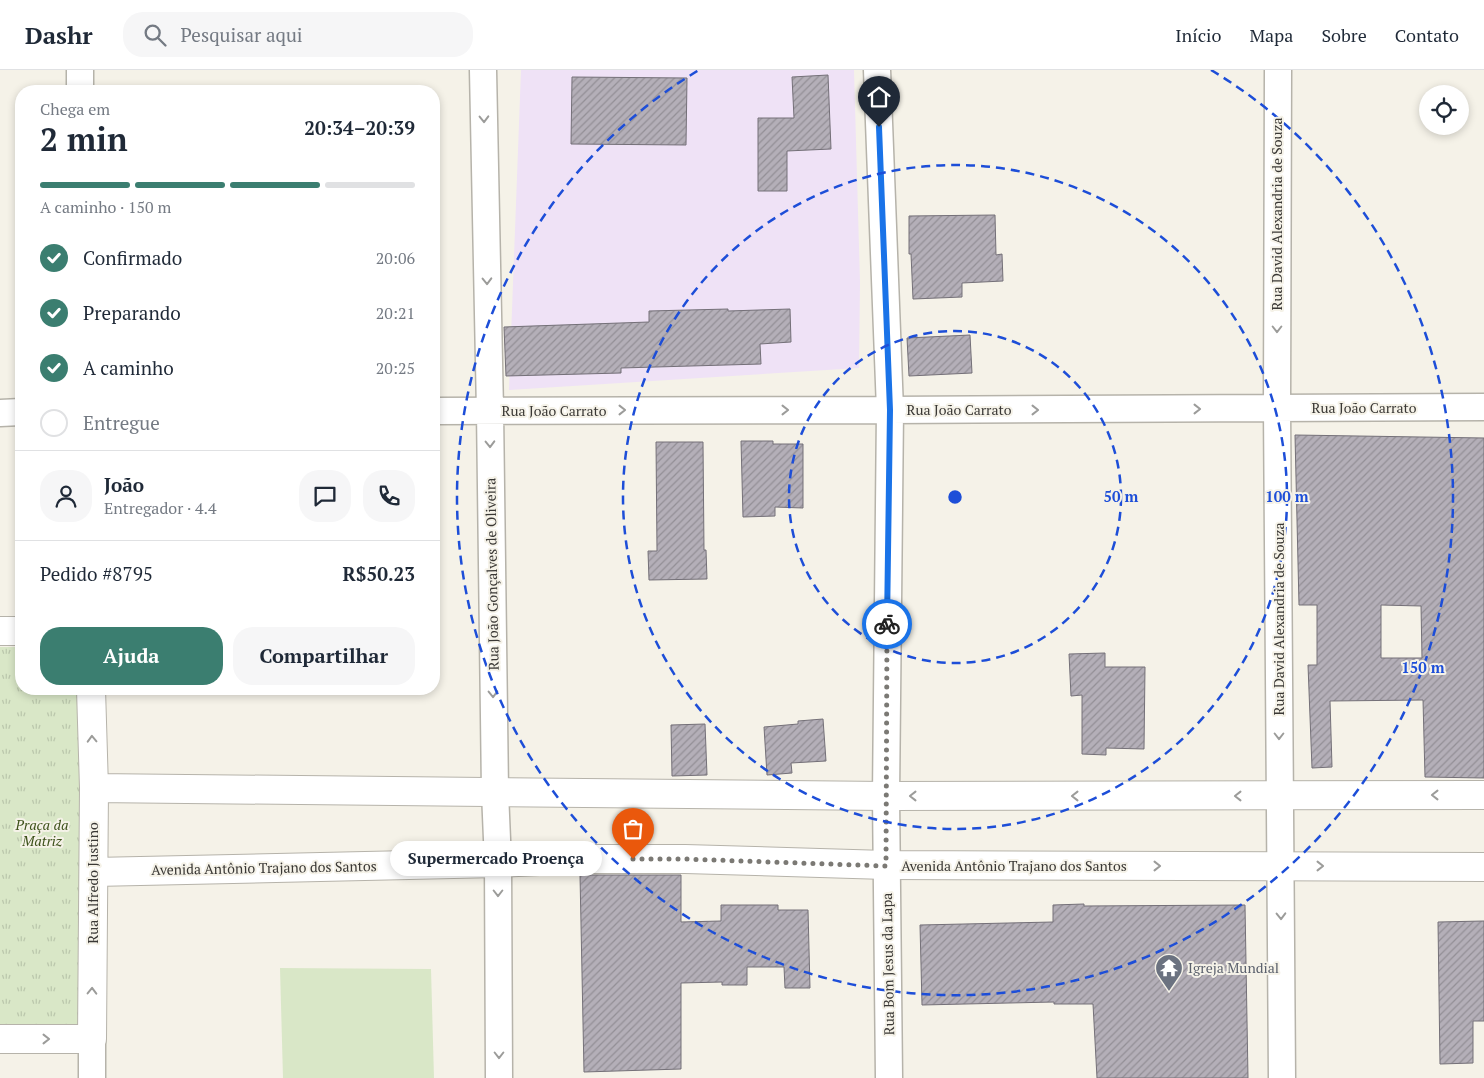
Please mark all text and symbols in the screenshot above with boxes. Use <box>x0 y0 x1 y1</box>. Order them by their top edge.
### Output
search box <box>123 12 473 57</box>
text: Dashr <box>25 19 93 51</box>
icon: search <box>141 21 169 49</box>
text: Pesquisar aqui <box>181 22 303 47</box>
text: Início <box>1175 23 1221 47</box>
text: Mapa <box>1249 23 1293 47</box>
text: Sobre <box>1321 23 1367 47</box>
text: Contato <box>1395 23 1459 47</box>
pin <box>858 76 900 127</box>
icon: home <box>865 83 893 111</box>
map controls <box>1419 85 1469 135</box>
button: locate <box>1419 85 1469 135</box>
text: Chega em <box>40 98 110 120</box>
text: 20:34–20:39 <box>304 115 415 140</box>
one-way arrow <box>479 115 489 123</box>
street label: Rua David Alexandria de Souza <box>1267 117 1286 311</box>
text: 2 min <box>40 118 128 160</box>
text: A caminho · 150 m <box>40 196 171 218</box>
icon: check <box>40 244 68 272</box>
text: Confirmado <box>83 245 182 270</box>
text: 20:06 <box>376 247 415 269</box>
one-way arrow <box>482 278 492 285</box>
icon: check <box>40 299 68 327</box>
text: Preparando <box>83 300 181 325</box>
text: 20:21 <box>376 302 415 324</box>
one-way arrow <box>1272 325 1282 333</box>
icon: check <box>40 354 68 382</box>
text: A caminho <box>83 355 174 380</box>
text: 20:25 <box>376 357 415 379</box>
street label: Rua João Carrato <box>1312 398 1417 417</box>
street label: Rua João Carrato <box>907 400 1012 419</box>
street label: Rua João Carrato <box>502 401 607 420</box>
one-way arrow <box>1194 404 1202 414</box>
one-way arrow <box>619 405 627 415</box>
one-way arrow <box>782 405 789 415</box>
one-way arrow <box>1032 405 1039 415</box>
text: Entregue <box>83 410 160 435</box>
one-way arrow <box>485 440 495 448</box>
button: person <box>40 470 92 522</box>
button: chat <box>299 470 351 522</box>
button: phone <box>363 470 415 522</box>
text: João <box>104 472 144 497</box>
street label: Rua João Gonçalves de Oliveira <box>480 478 503 670</box>
text: 50 m <box>1104 486 1139 506</box>
text: 100 m <box>1265 486 1309 506</box>
centre of rings <box>946 488 964 506</box>
text: Entregador · 4.4 <box>104 497 216 519</box>
street label: Rua David Alexandria de Souza <box>1269 522 1288 716</box>
text: Pedido #8795 <box>40 561 153 586</box>
text: R$50.23 <box>342 561 415 586</box>
courier <box>862 599 912 649</box>
icon: bike <box>873 610 901 638</box>
button: Ajuda <box>40 627 223 685</box>
button: Compartilhar <box>233 627 415 685</box>
text: 150 m <box>1401 657 1445 677</box>
one-way arrow <box>488 690 498 698</box>
one-way arrow <box>1274 732 1285 740</box>
one-way arrow <box>87 735 97 742</box>
one-way arrow <box>1431 790 1439 800</box>
one-way arrow <box>909 791 916 801</box>
one-way arrow <box>1071 791 1079 801</box>
one-way arrow <box>1234 791 1242 801</box>
pin <box>612 808 654 859</box>
park label: Praça da Matriz <box>15 815 68 850</box>
icon: bag <box>619 815 647 843</box>
street label: Rua Alfredo Justino <box>83 822 102 944</box>
callout: Supermercado Proença <box>390 842 603 876</box>
text: Supermercado Proença <box>408 847 584 869</box>
street label: Avenida Antônio Trajano dos Santos <box>151 856 377 879</box>
street label: Avenida Antônio Trajano dos Santos <box>901 856 1127 875</box>
one-way arrow <box>1154 861 1161 871</box>
one-way arrow <box>1316 861 1324 871</box>
one-way arrow <box>493 889 504 897</box>
street label: Rua Bom Jesus da Lapa <box>877 893 898 1035</box>
one-way arrow <box>1275 912 1286 920</box>
temple icon: Igreja Mundial <box>1154 953 1184 992</box>
place label: Igreja Mundial <box>1188 958 1279 977</box>
one-way arrow <box>87 986 97 994</box>
one-way arrow <box>42 1034 50 1044</box>
one-way arrow <box>494 1052 504 1060</box>

